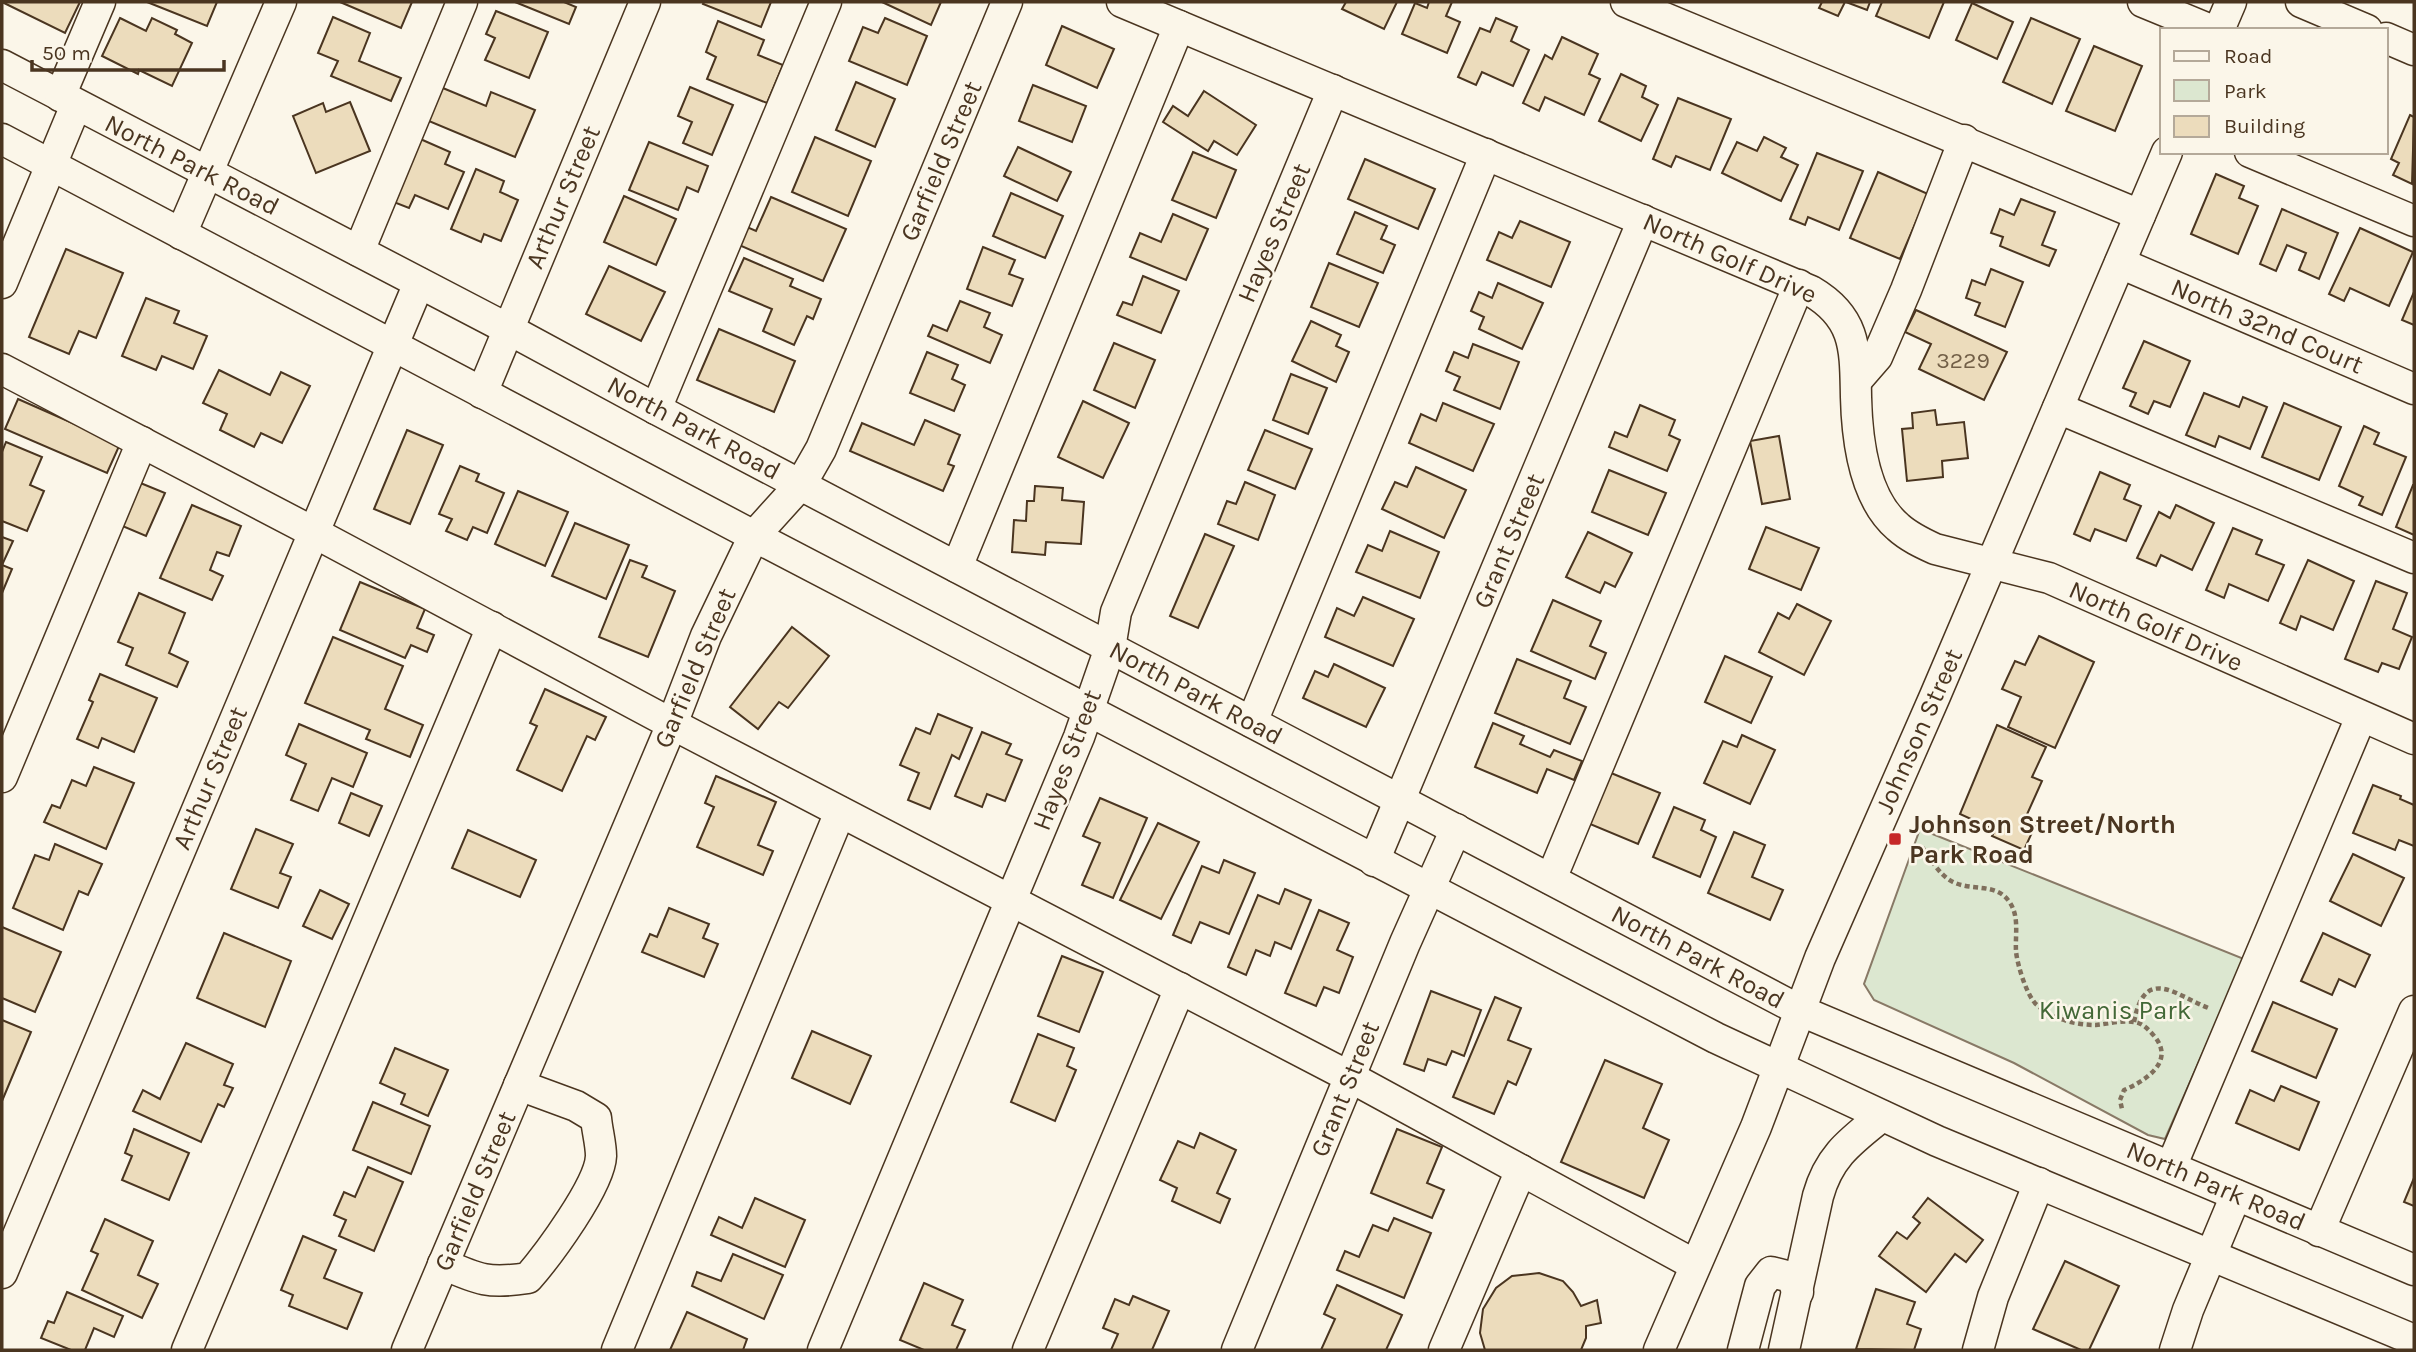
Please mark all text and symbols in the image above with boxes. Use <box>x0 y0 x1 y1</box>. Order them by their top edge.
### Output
scale bar <box>32 28 224 72</box>
legend <box>2160 28 2388 154</box>
text: 50 m <box>42 41 91 65</box>
text: Road <box>2224 44 2272 68</box>
street label: Garfield Street <box>893 76 989 246</box>
text: Park <box>2224 79 2267 103</box>
street label: North Park Road <box>100 108 284 222</box>
text: Building <box>2224 114 2305 138</box>
street label: Arthur Street <box>519 121 607 273</box>
street label: Hayes Street <box>1231 158 1317 307</box>
street label: North Golf Drive <box>1638 206 1822 310</box>
street label: North 32nd Court <box>2166 272 2368 381</box>
house number: 3229 <box>1936 347 1990 374</box>
street label: North Park Road <box>602 369 786 487</box>
street label: Grant Street <box>1467 469 1551 613</box>
street label: North Golf Drive <box>2064 574 2248 678</box>
street label: Garfield Street <box>647 583 743 753</box>
street label: North Park Road <box>1104 634 1288 752</box>
street label: Johnson Street <box>1869 644 1969 818</box>
street label: Hayes Street <box>1026 685 1108 835</box>
street label: Arthur Street <box>166 702 254 854</box>
place label: Johnson Street/North Park Road <box>1909 809 2176 870</box>
marker: Johnson Street/North Park Road <box>1887 831 1903 847</box>
street label: North Park Road <box>1606 898 1790 1016</box>
park label: Kiwanis Park <box>2039 995 2191 1026</box>
street label: Grant Street <box>1304 1016 1386 1161</box>
street label: Garfield Street <box>427 1106 523 1276</box>
street label: North Park Road <box>2122 1134 2310 1238</box>

